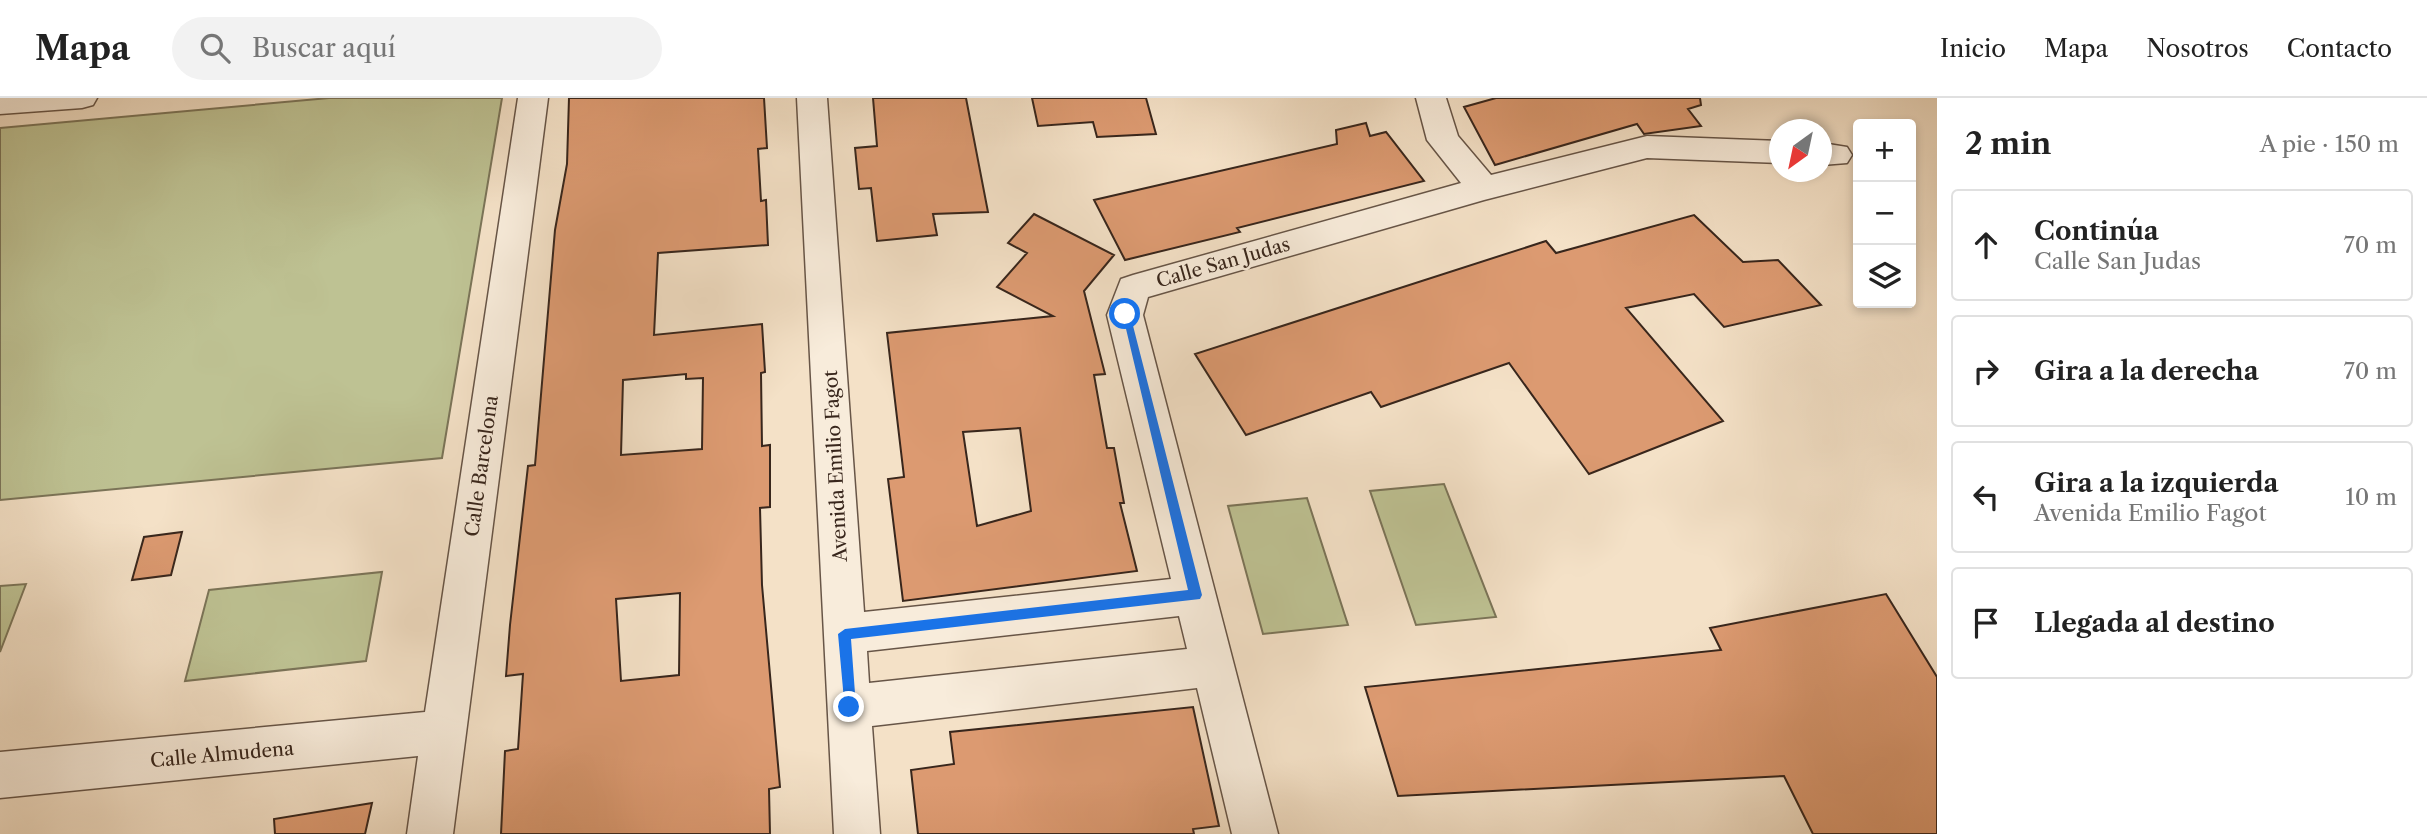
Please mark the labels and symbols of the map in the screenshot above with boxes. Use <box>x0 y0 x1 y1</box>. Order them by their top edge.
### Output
north arrow <box>1769 119 1832 182</box>
street label: Calle San Judas <box>1154 232 1293 293</box>
route start <box>1109 298 1140 329</box>
street label: Avenida Emilio Fagot <box>819 369 852 564</box>
street label: Calle Barcelona <box>460 394 503 538</box>
route end <box>833 691 864 722</box>
street label: Calle Almudena <box>149 737 295 772</box>

